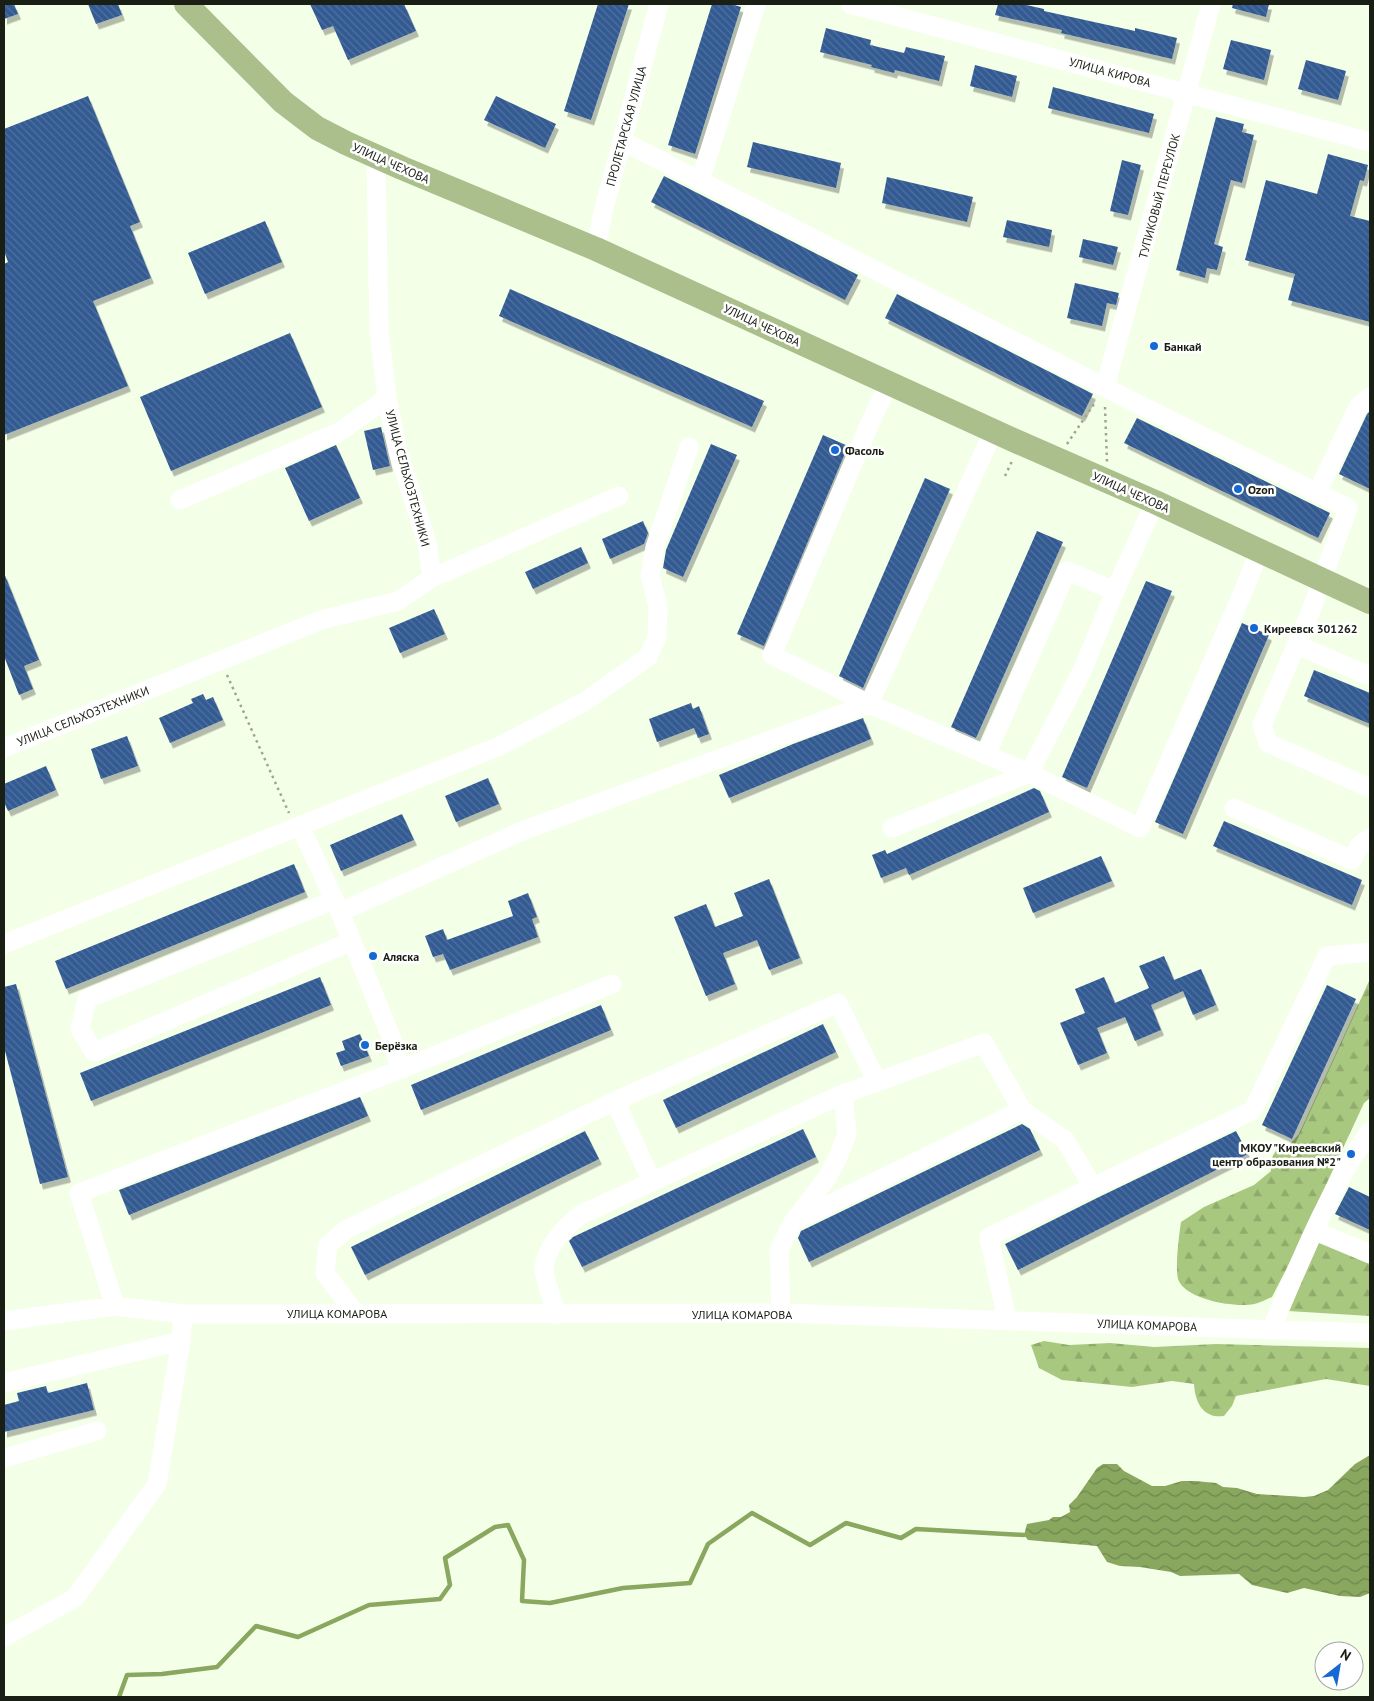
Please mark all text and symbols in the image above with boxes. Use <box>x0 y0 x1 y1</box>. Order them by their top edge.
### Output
street label: УЛИЦА КИРОВА <box>1067 54 1153 90</box>
street label: ПРОЛЕТАРСКАЯ УЛИЦА <box>603 64 649 188</box>
street label: ТУПИКОВЫЙ ПЕРЕУЛОК <box>1135 132 1183 260</box>
street label: УЛИЦА ЧЕХОВА <box>350 139 432 187</box>
street label: УЛИЦА ЧЕХОВА <box>721 301 803 349</box>
place label: Банкай <box>1164 339 1202 354</box>
marker: Банкай <box>1148 340 1160 352</box>
street label: УЛИЦА СЕЛЬХОЗТЕХНИКИ <box>383 408 433 548</box>
place label: Фасоль <box>845 443 884 458</box>
marker: Фасоль <box>829 444 841 456</box>
street label: УЛИЦА ЧЕХОВА <box>1090 468 1172 516</box>
place label: Ozon <box>1248 482 1274 497</box>
marker: Ozon <box>1232 483 1244 495</box>
place label: Киреевск 301262 <box>1264 621 1358 636</box>
marker: Киреевск 301262 <box>1248 622 1260 634</box>
street label: УЛИЦА СЕЛЬХОЗТЕХНИКИ <box>15 683 151 749</box>
place label: Аляска <box>383 949 419 964</box>
marker: Аляска <box>367 950 379 962</box>
place label: Берёзка <box>375 1038 418 1053</box>
marker: Берёзка <box>359 1039 371 1051</box>
place label: МКОУ "Киреевский центр образования №2" <box>1212 1140 1341 1169</box>
marker: МКОУ "Киреевский центр образования №2" <box>1345 1148 1357 1160</box>
street label: УЛИЦА КОМАРОВА <box>287 1306 387 1321</box>
street label: УЛИЦА КОМАРОВА <box>692 1307 792 1322</box>
street label: УЛИЦА КОМАРОВА <box>1097 1316 1197 1334</box>
north arrow <box>1314 1641 1364 1691</box>
text: N <box>1337 1645 1354 1665</box>

